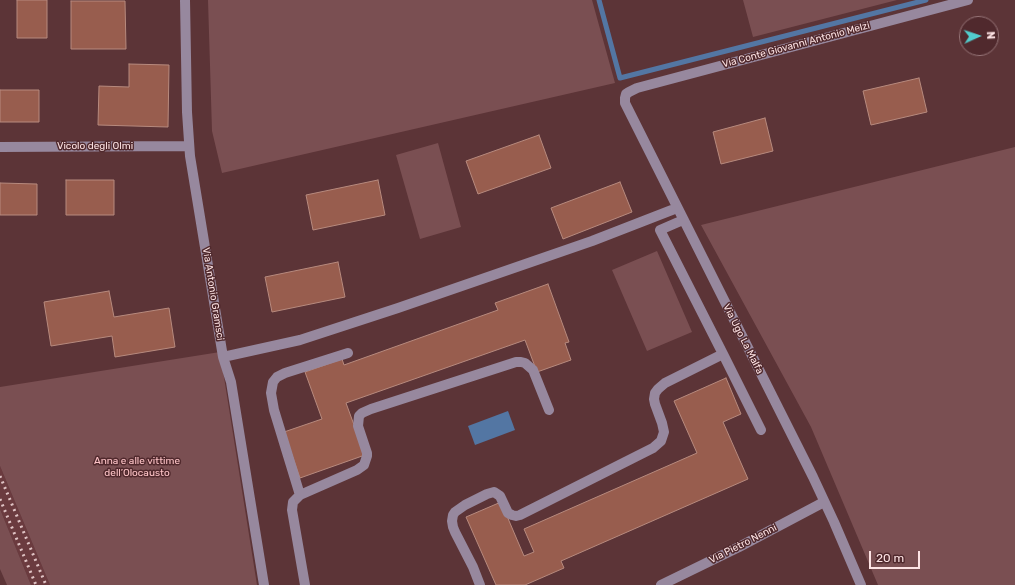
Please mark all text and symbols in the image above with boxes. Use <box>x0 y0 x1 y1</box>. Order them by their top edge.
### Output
north arrow <box>959 16 999 56</box>
street label: Via Conte Giovanni Antonio Melzi <box>721 19 871 71</box>
text: N <box>984 31 997 40</box>
street label: Vicolo degli Olmi <box>57 140 133 152</box>
street label: Via Antonio Gramsci <box>200 247 226 341</box>
street label: Via Ugo La Malfa <box>720 302 766 376</box>
park label: Anna e alle vittime dell’Olocausto <box>94 455 180 478</box>
street label: Via Pietro Nenni <box>707 522 779 566</box>
scale bar <box>871 543 922 569</box>
text: 20 m <box>876 551 904 565</box>

